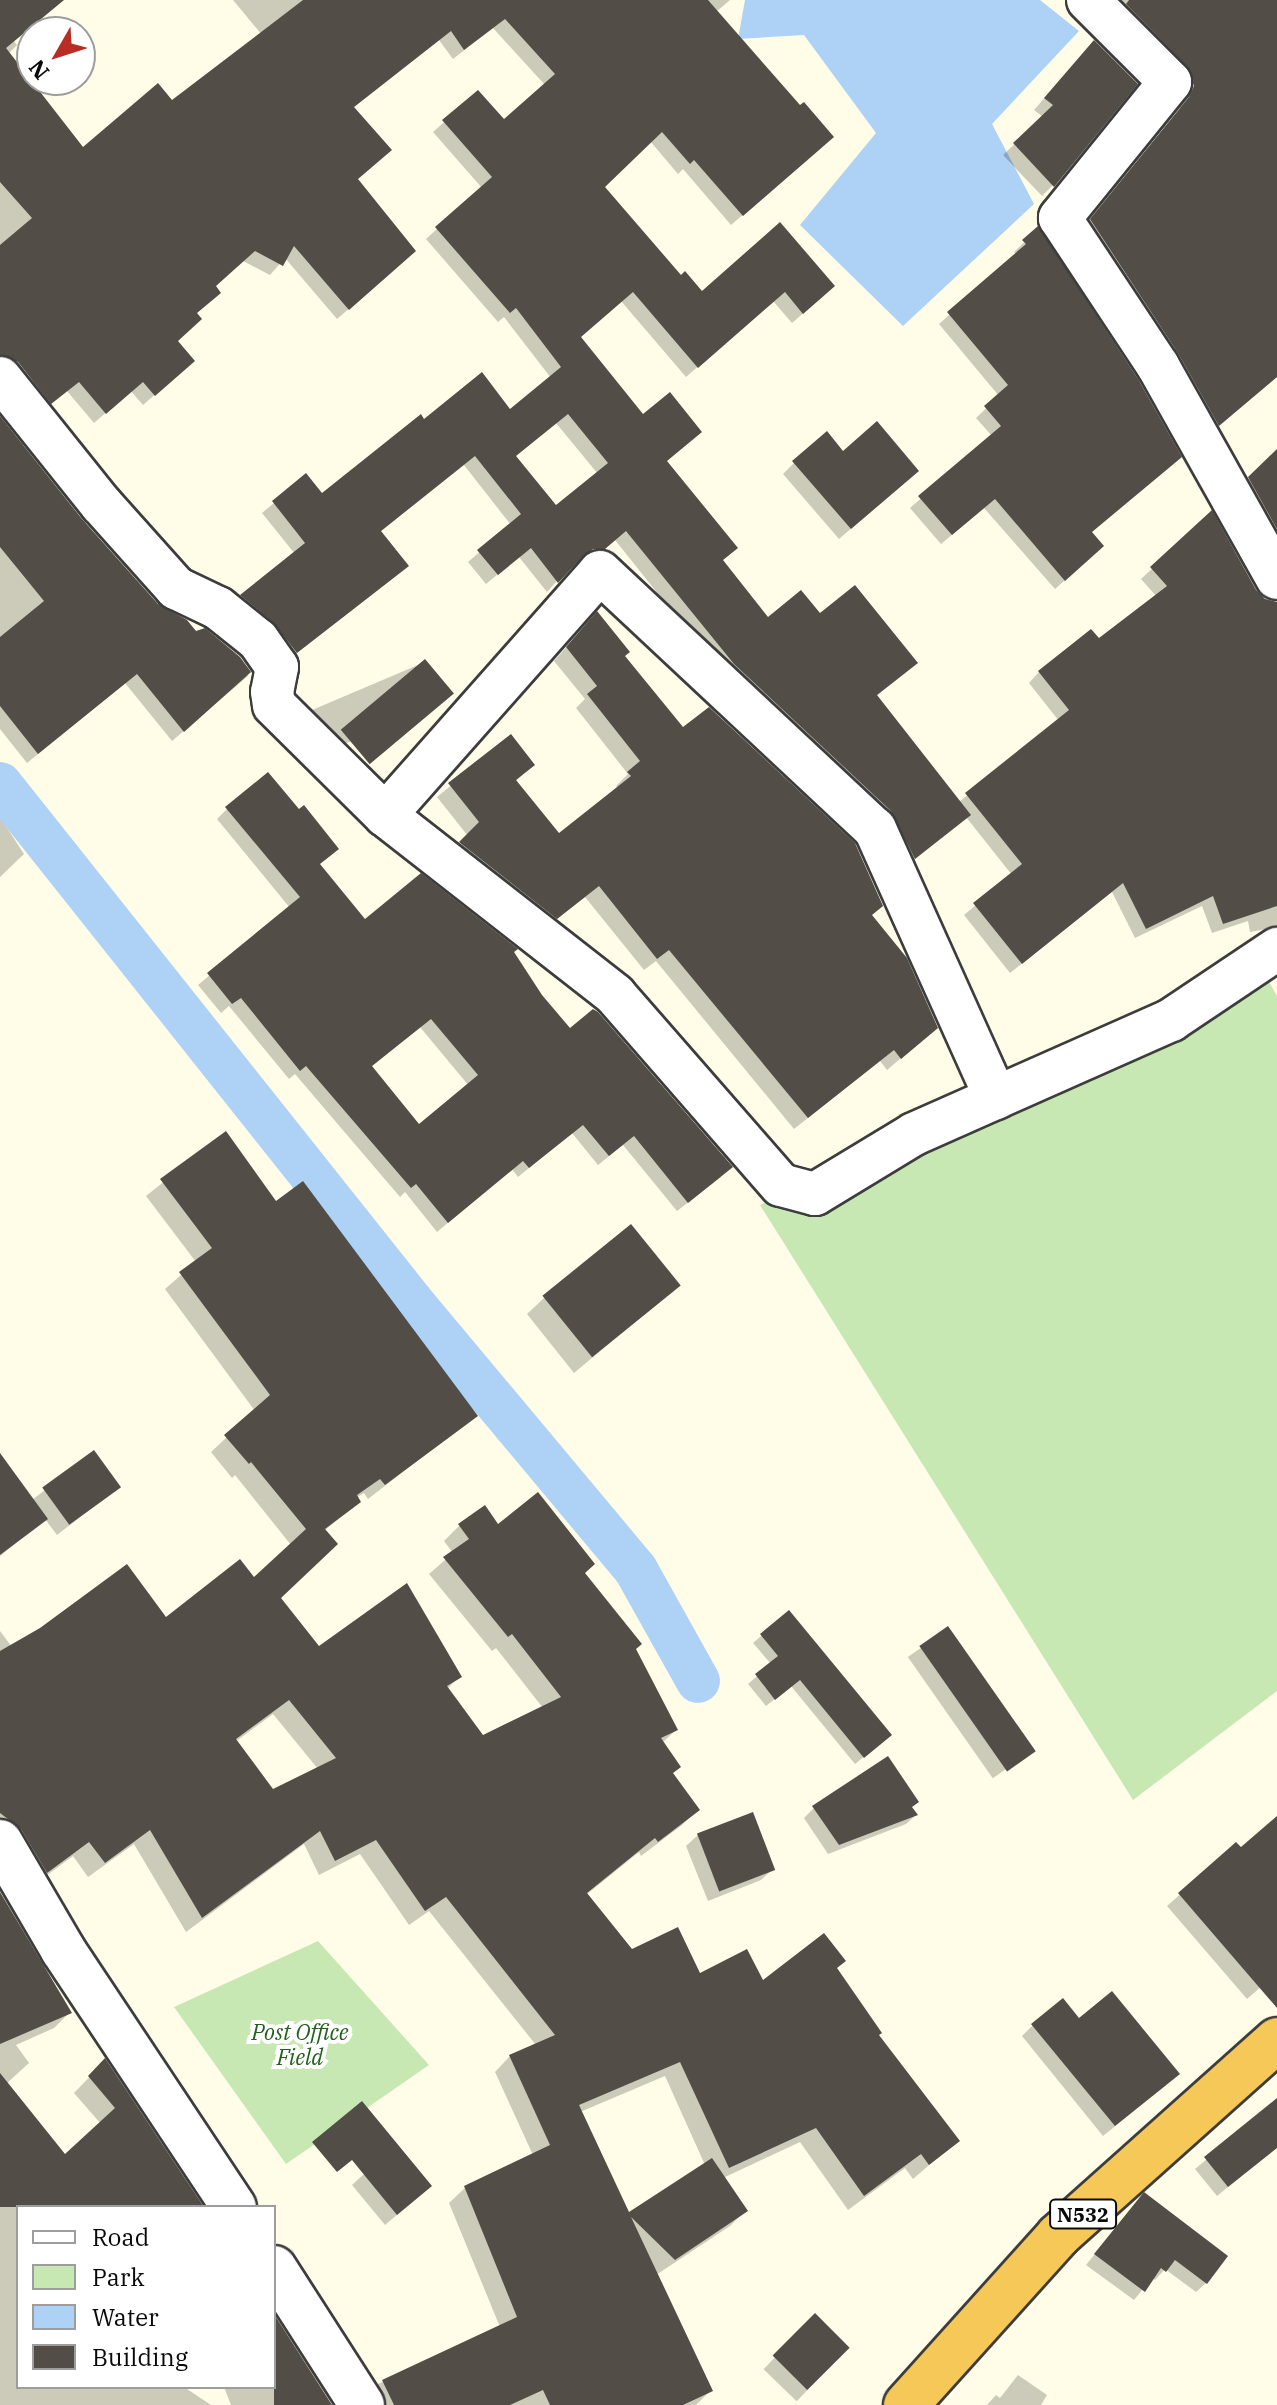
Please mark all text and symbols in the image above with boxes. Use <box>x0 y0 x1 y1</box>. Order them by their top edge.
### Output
north arrow <box>16 16 96 96</box>
text: N <box>22 54 55 86</box>
park label: Post Office Field <box>251 2018 349 2070</box>
road number: N532 <box>1049 2198 1117 2230</box>
legend <box>16 2205 276 2389</box>
text: Road <box>92 2221 149 2253</box>
text: Park <box>92 2261 144 2293</box>
text: Water <box>92 2301 159 2333</box>
text: Building <box>92 2341 188 2373</box>

